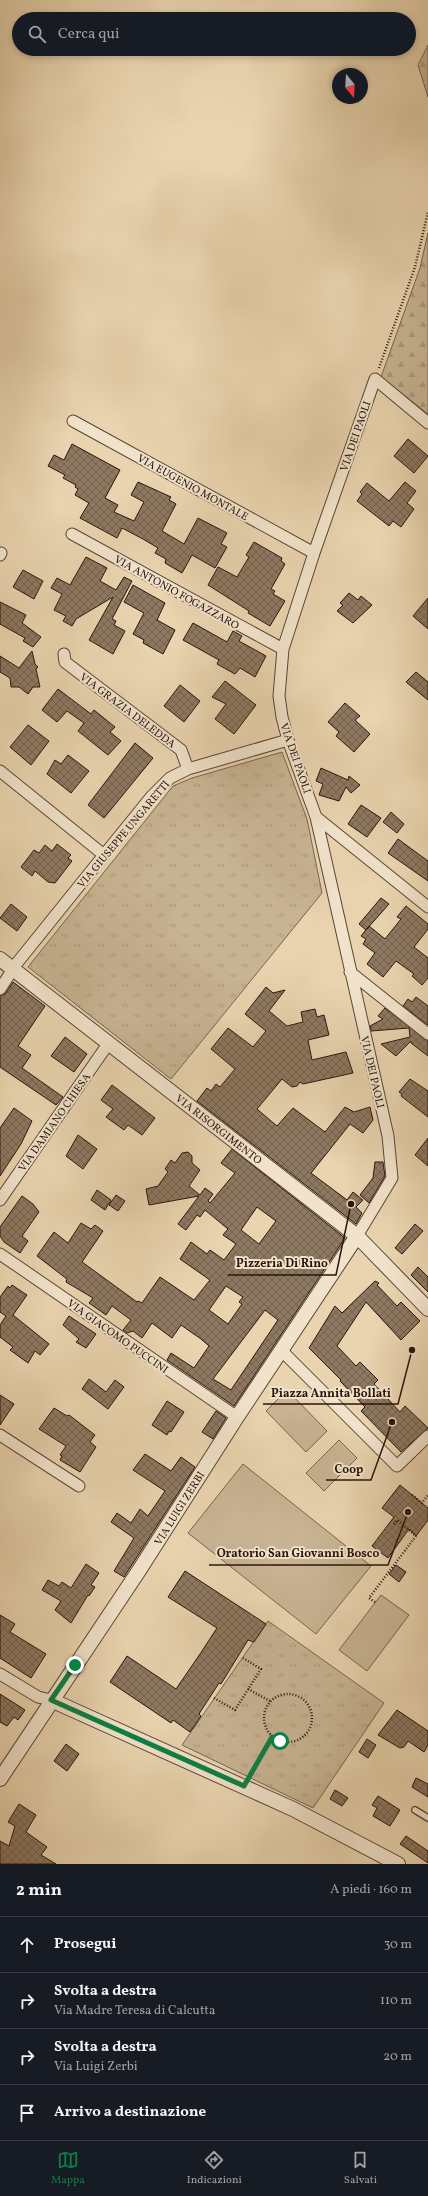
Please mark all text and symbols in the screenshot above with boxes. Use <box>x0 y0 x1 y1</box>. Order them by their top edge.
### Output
search box <box>12 12 416 56</box>
icon: search <box>26 23 48 45</box>
text: Cerca qui <box>58 24 120 45</box>
north arrow <box>332 68 368 104</box>
street label: VIA DEI PAOLI <box>337 399 376 474</box>
street label: VIA EUGENIO MONTALE <box>134 451 251 525</box>
street label: VIA ANTONIO FOGAZZARO <box>111 553 241 634</box>
street label: VIA GRAZIA DELEDDA <box>76 670 178 752</box>
street label: VIA DEI PAOLI <box>276 721 314 796</box>
street label: VIA GIUSEPPE UNGARETTI <box>75 778 174 892</box>
street label: VIA DEI PAOLI <box>356 1035 387 1110</box>
street label: VIA DAMIANO CHIESA <box>16 1070 95 1175</box>
street label: VIA RISORGIMENTO <box>172 1092 264 1169</box>
callout: Pizzeria Di Rino <box>228 1251 336 1275</box>
text: Pizzeria Di Rino <box>236 1256 328 1272</box>
street label: VIA GIACOMO PUCCINI <box>64 1297 171 1378</box>
callout: Piazza Annita Bollati <box>263 1380 398 1404</box>
text: Piazza Annita Bollati <box>271 1386 391 1402</box>
callout: Coop <box>326 1456 371 1480</box>
text: Coop <box>335 1462 364 1478</box>
street label: VIA LUIGI ZERBI <box>151 1469 209 1549</box>
callout: Oratorio San Giovanni Bosco <box>209 1541 388 1565</box>
text: Oratorio San Giovanni Bosco <box>217 1546 379 1562</box>
route end <box>66 1656 84 1674</box>
route start <box>271 1732 289 1750</box>
text: 2 min <box>16 1879 62 1902</box>
text: A piedi · 160 m <box>330 1881 412 1899</box>
icon: ahead <box>16 1934 38 1956</box>
text: Prosegui <box>54 1934 117 1955</box>
text: 30 m <box>384 1936 412 1954</box>
text: Svolta a destra <box>54 1981 157 2002</box>
icon: right <box>16 1990 38 2012</box>
text: 110 m <box>380 1992 412 2010</box>
text: Via Madre Teresa di Calcutta <box>54 2002 215 2020</box>
text: Svolta a destra <box>54 2037 157 2058</box>
icon: right <box>16 2046 38 2068</box>
text: 20 m <box>383 2048 412 2066</box>
text: Via Luigi Zerbi <box>54 2058 138 2076</box>
icon: arrive <box>16 2102 38 2124</box>
text: Arrivo a destinazione <box>54 2102 206 2123</box>
tab: Mappa <box>51 2149 85 2188</box>
tab: Indicazioni <box>187 2149 242 2188</box>
tab: Salvati <box>344 2149 377 2188</box>

